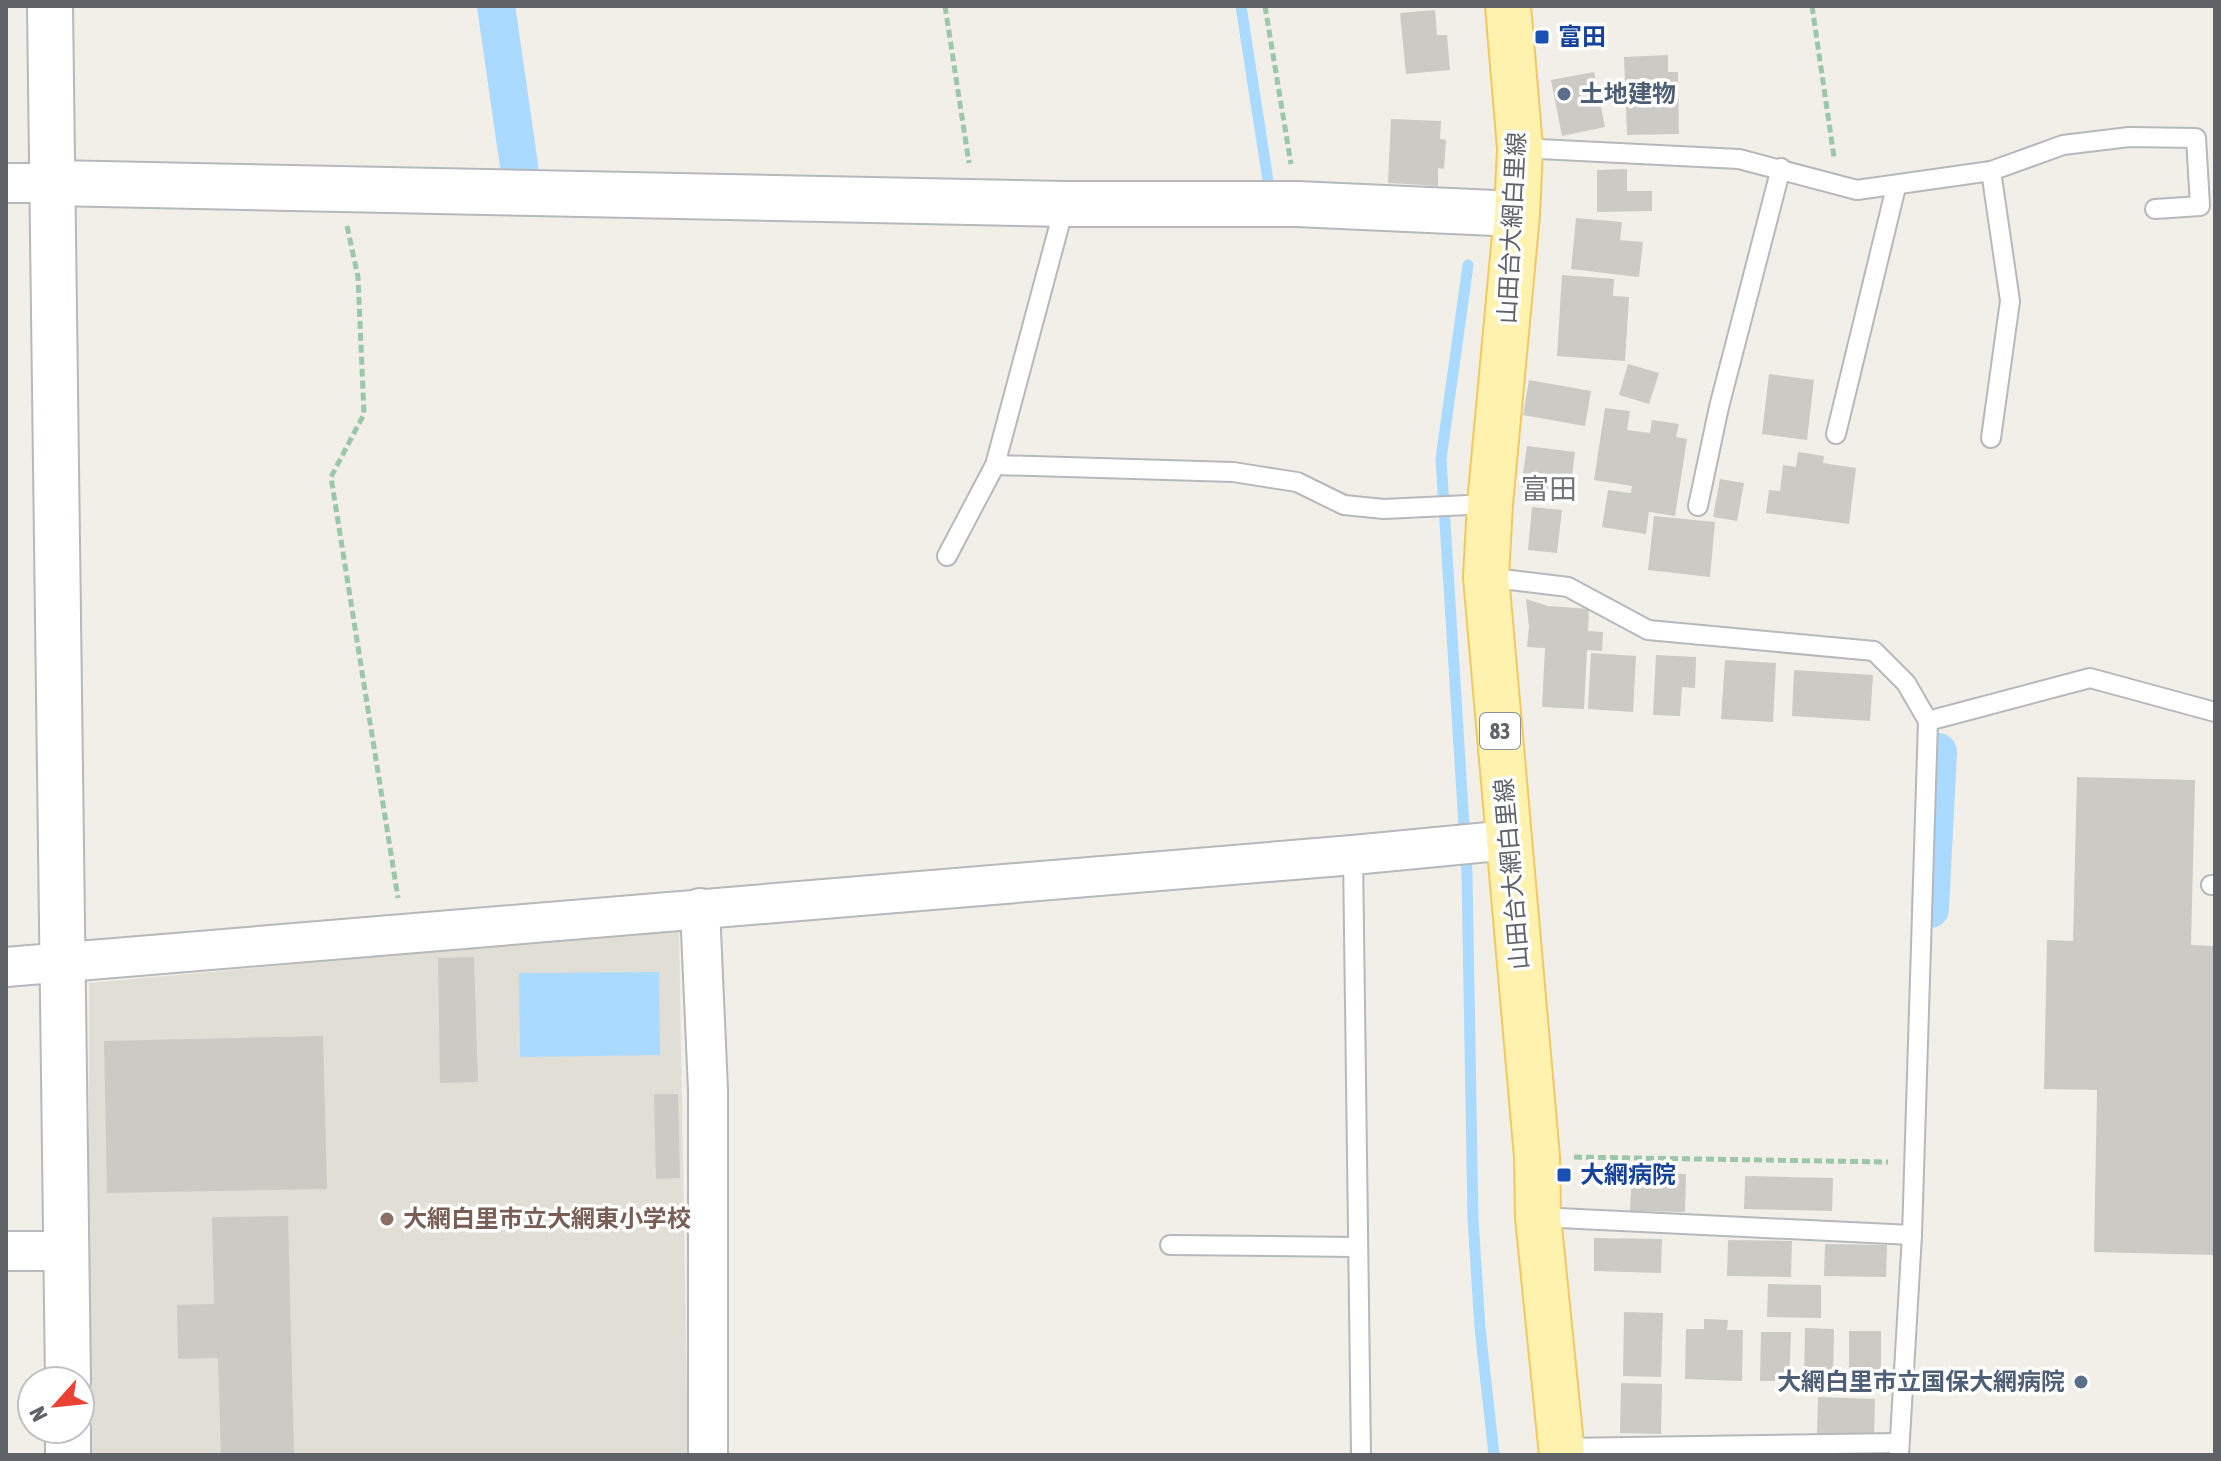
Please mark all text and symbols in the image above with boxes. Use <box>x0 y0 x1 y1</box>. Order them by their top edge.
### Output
place label: 富田 <box>1558 23 1606 50</box>
marker: 富田 <box>1533 28 1551 46</box>
place label: 土地建物 <box>1580 80 1676 107</box>
marker: 土地建物 <box>1555 85 1573 103</box>
street label: 山田台大網白里線 <box>1493 131 1530 325</box>
district label: 富田 <box>1521 473 1577 505</box>
road number: 83 <box>1480 713 1520 749</box>
street label: 山田台大網白里線 <box>1490 777 1533 971</box>
place label: 大網病院 <box>1580 1161 1676 1188</box>
marker: 大網病院 <box>1555 1166 1573 1184</box>
place label: 大網白里市立大網東小学校 <box>403 1205 691 1232</box>
marker: 大網白里市立大網東小学校 <box>378 1210 396 1228</box>
north arrow <box>16 1365 96 1445</box>
place label: 大網白里市立国保大網病院 <box>1777 1368 2065 1395</box>
marker: 大網白里市立国保大網病院 <box>2072 1373 2090 1391</box>
text: N <box>24 1402 53 1426</box>

